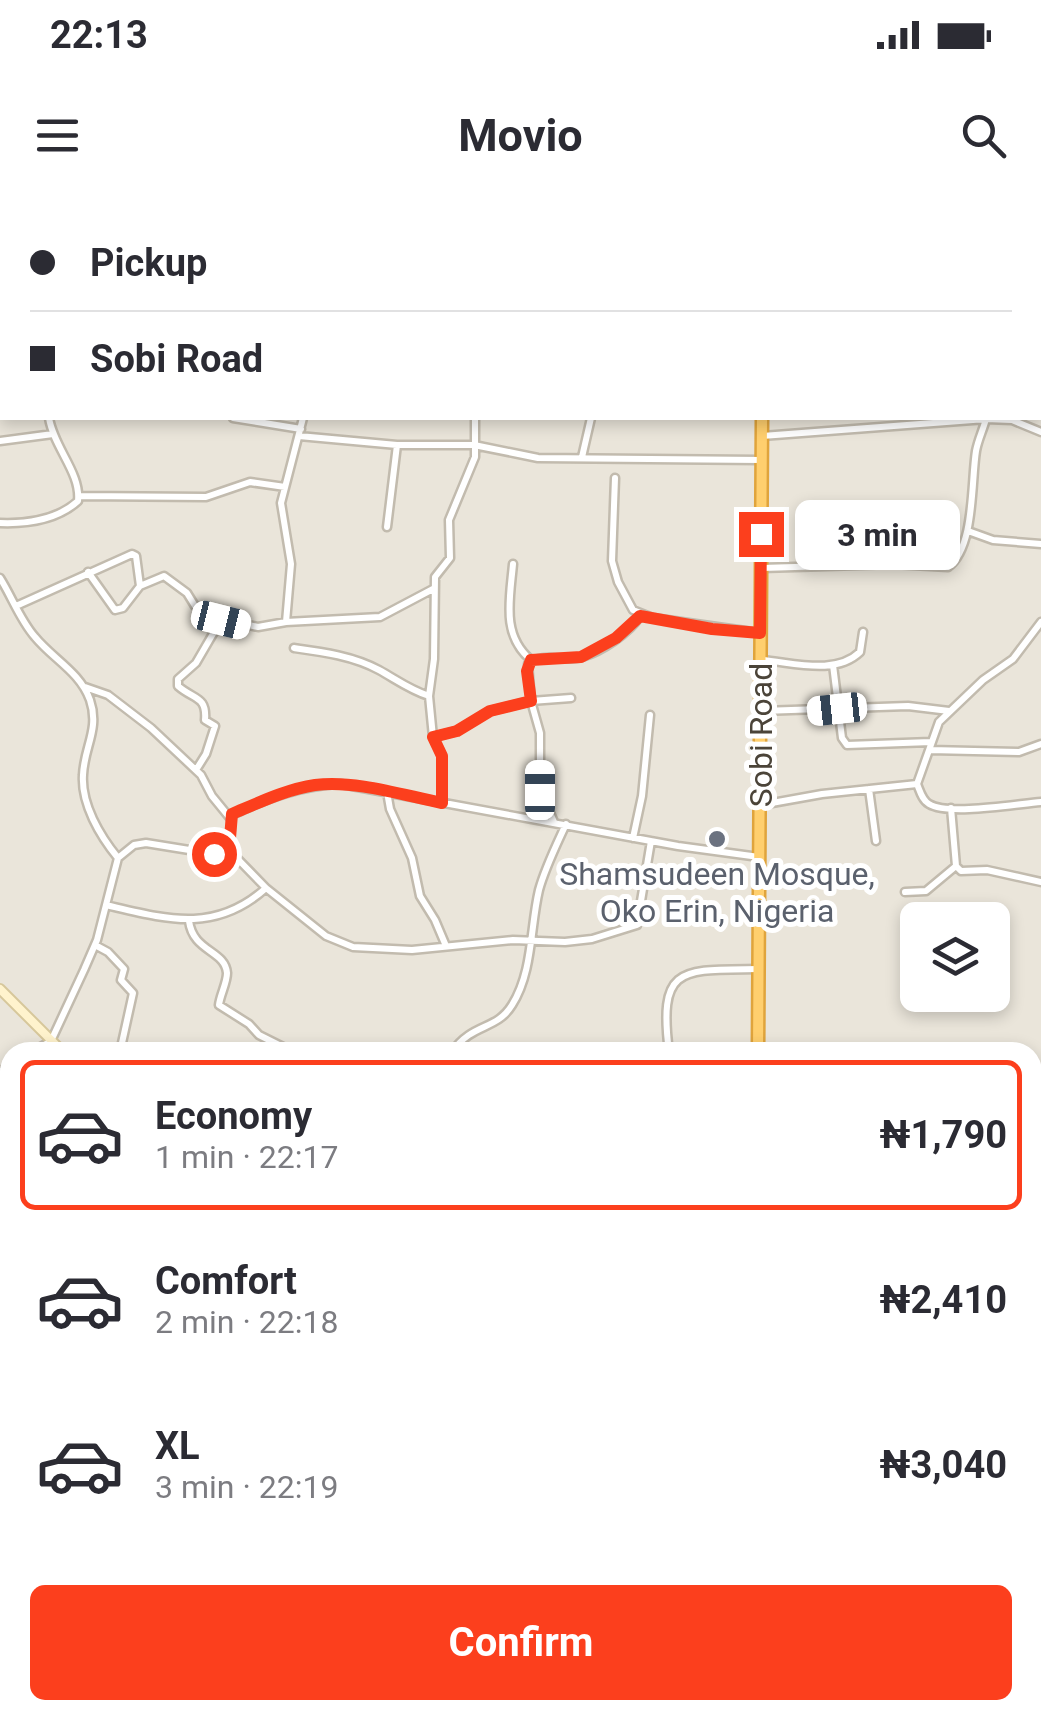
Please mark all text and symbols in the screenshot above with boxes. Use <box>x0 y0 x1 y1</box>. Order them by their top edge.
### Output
text: 22:13 <box>50 13 148 57</box>
icon: menu <box>30 108 85 163</box>
icon: search <box>956 108 1011 163</box>
text: Movio <box>458 109 583 162</box>
text: Pickup <box>90 241 207 285</box>
text: Sobi Road <box>90 337 263 381</box>
callout: 3 min <box>796 499 961 569</box>
route end <box>739 512 784 557</box>
text: 3 min <box>837 516 918 554</box>
car <box>188 598 254 642</box>
street label: Sobi Road <box>742 663 780 807</box>
car <box>806 691 868 727</box>
car <box>525 760 555 820</box>
marker: Shamsudeen Mosque, Oko Erin, Nigeria <box>706 828 728 850</box>
route start <box>192 832 237 877</box>
place label: Shamsudeen Mosque, Oko Erin, Nigeria <box>559 855 875 930</box>
map controls <box>900 902 1010 1012</box>
button: layers <box>900 902 1010 1012</box>
icon: car <box>35 1090 125 1180</box>
text: Economy <box>155 1094 312 1138</box>
text: ₦1,790 <box>880 1113 1007 1157</box>
text: 1 min · 22:17 <box>155 1138 338 1176</box>
icon: car <box>35 1255 125 1345</box>
text: Comfort <box>155 1259 297 1303</box>
text: ₦2,410 <box>880 1278 1007 1322</box>
text: 2 min · 22:18 <box>155 1303 338 1341</box>
icon: car <box>35 1420 125 1510</box>
text: XL <box>155 1424 200 1468</box>
text: ₦3,040 <box>880 1443 1007 1487</box>
text: 3 min · 22:19 <box>155 1468 338 1506</box>
button: Confirm <box>30 1585 1012 1700</box>

